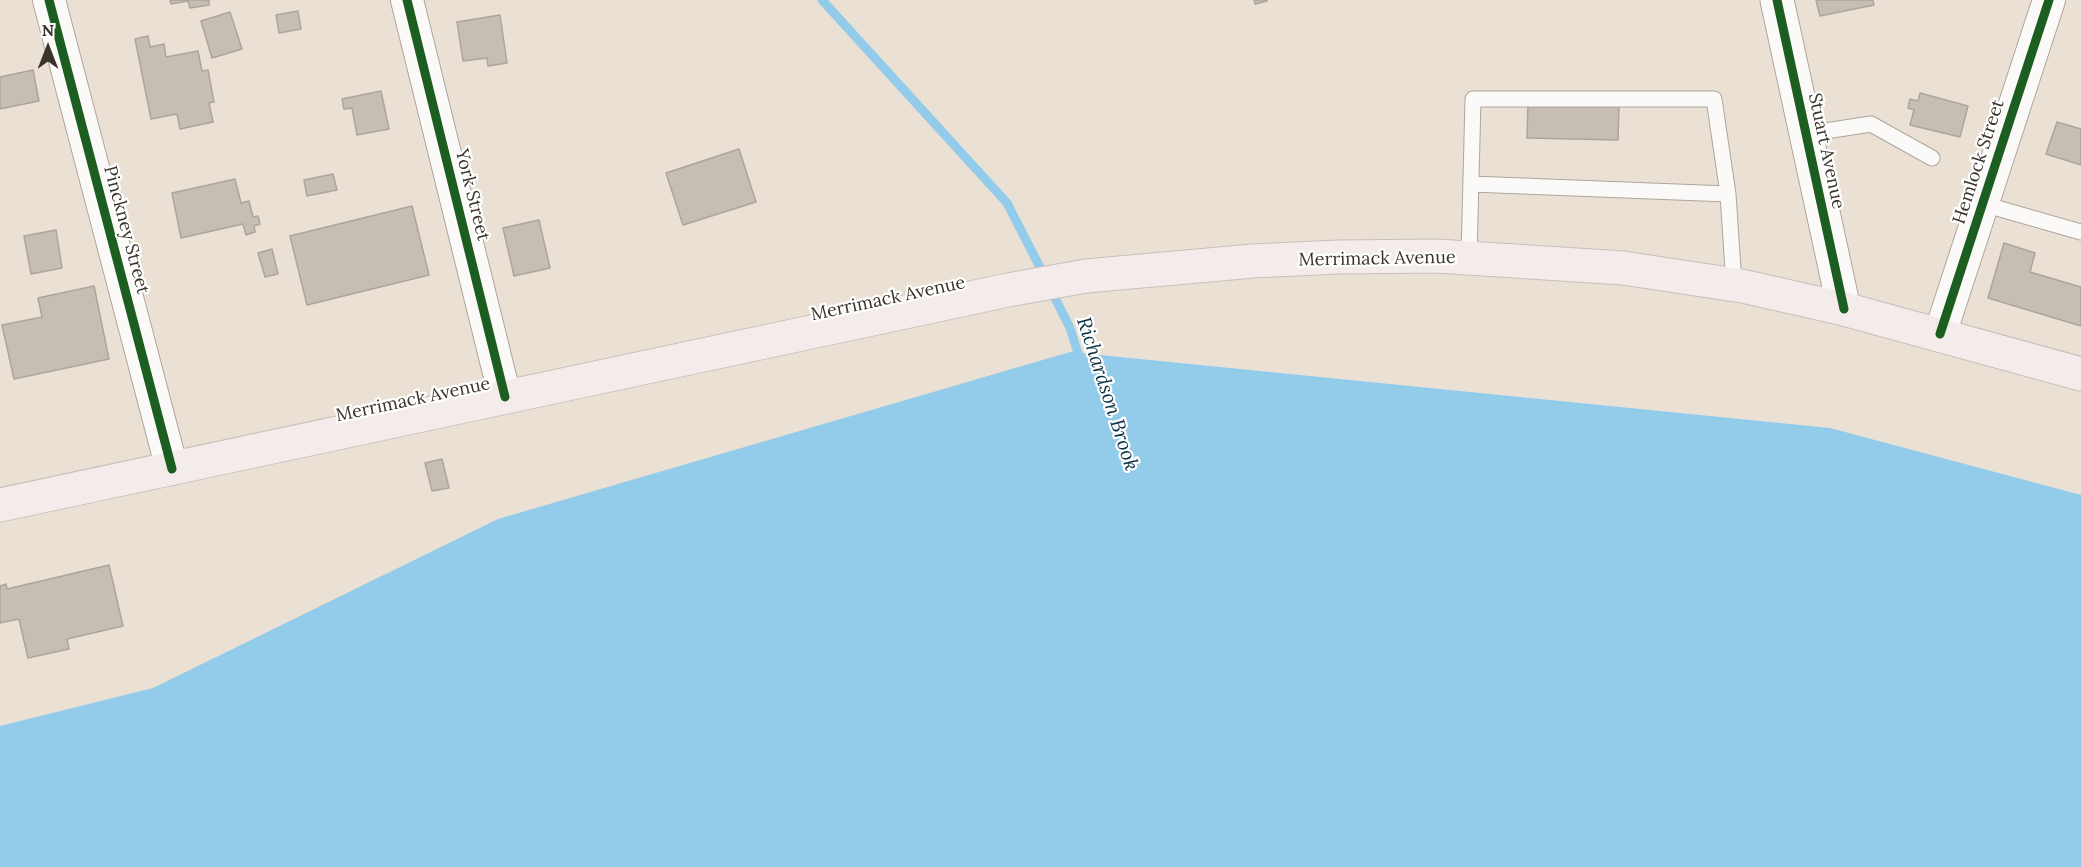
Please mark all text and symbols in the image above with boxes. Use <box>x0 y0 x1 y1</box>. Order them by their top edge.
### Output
north arrow <box>18 18 78 78</box>
text: N <box>42 20 54 40</box>
street label: Stuart Avenue <box>1803 91 1849 211</box>
street label: Hemlock Street <box>1949 97 2009 227</box>
street label: York Street <box>450 147 494 243</box>
street label: Pinckney Street <box>98 163 154 297</box>
street label: Merrimack Avenue <box>1298 247 1456 271</box>
street label: Merrimack Avenue <box>809 272 967 326</box>
water label: Richardson Brook <box>1071 314 1143 474</box>
street label: Merrimack Avenue <box>334 373 492 427</box>

